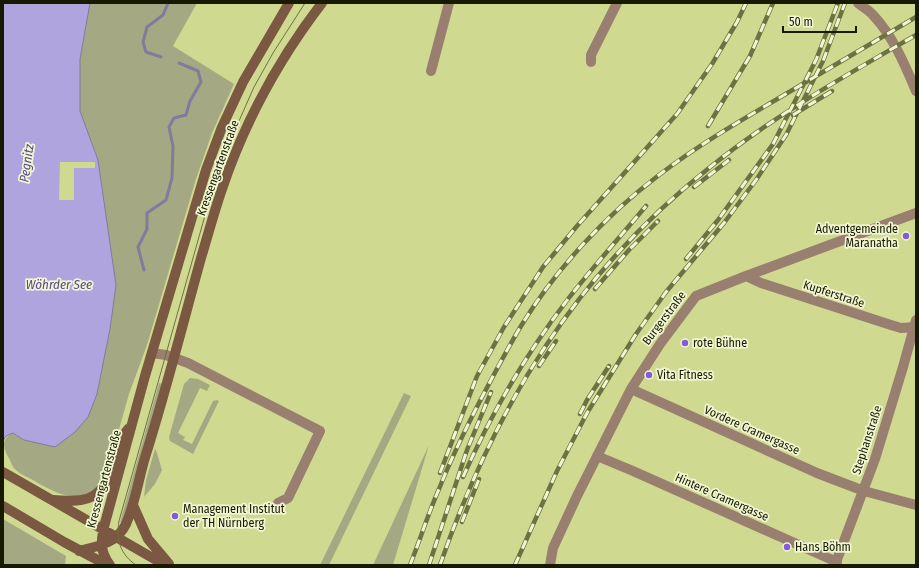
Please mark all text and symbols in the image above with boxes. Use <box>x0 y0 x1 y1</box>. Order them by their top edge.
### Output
scale bar <box>783 8 856 34</box>
text: 50 m <box>789 15 813 29</box>
street label: Kressengartenstraße <box>194 118 242 218</box>
water label: Pegnitz <box>16 142 37 183</box>
place label: Adventgemeinde Maranatha <box>816 222 898 250</box>
marker: Adventgemeinde Maranatha <box>901 231 911 241</box>
water label: Wöhrder See <box>26 277 92 292</box>
street label: Kupferstraße <box>802 278 866 310</box>
street label: Burgerstraße <box>639 288 689 348</box>
place label: rote Bühne <box>693 336 747 350</box>
marker: rote Bühne <box>680 338 690 348</box>
place label: Vita Fitness <box>657 368 713 382</box>
marker: Vita Fitness <box>644 370 654 380</box>
street label: Vordere Cramergasse <box>702 403 802 457</box>
street label: Stephanstraße <box>849 404 885 476</box>
street label: Kressengartenstraße <box>84 428 124 530</box>
street label: Hintere Cramergasse <box>673 470 771 524</box>
place label: Management Institut der TH Nürnberg <box>183 502 285 530</box>
marker: Management Institut der TH Nürnberg <box>170 511 180 521</box>
place label: Hans Böhm <box>795 540 851 554</box>
marker: Hans Böhm <box>782 542 792 552</box>

